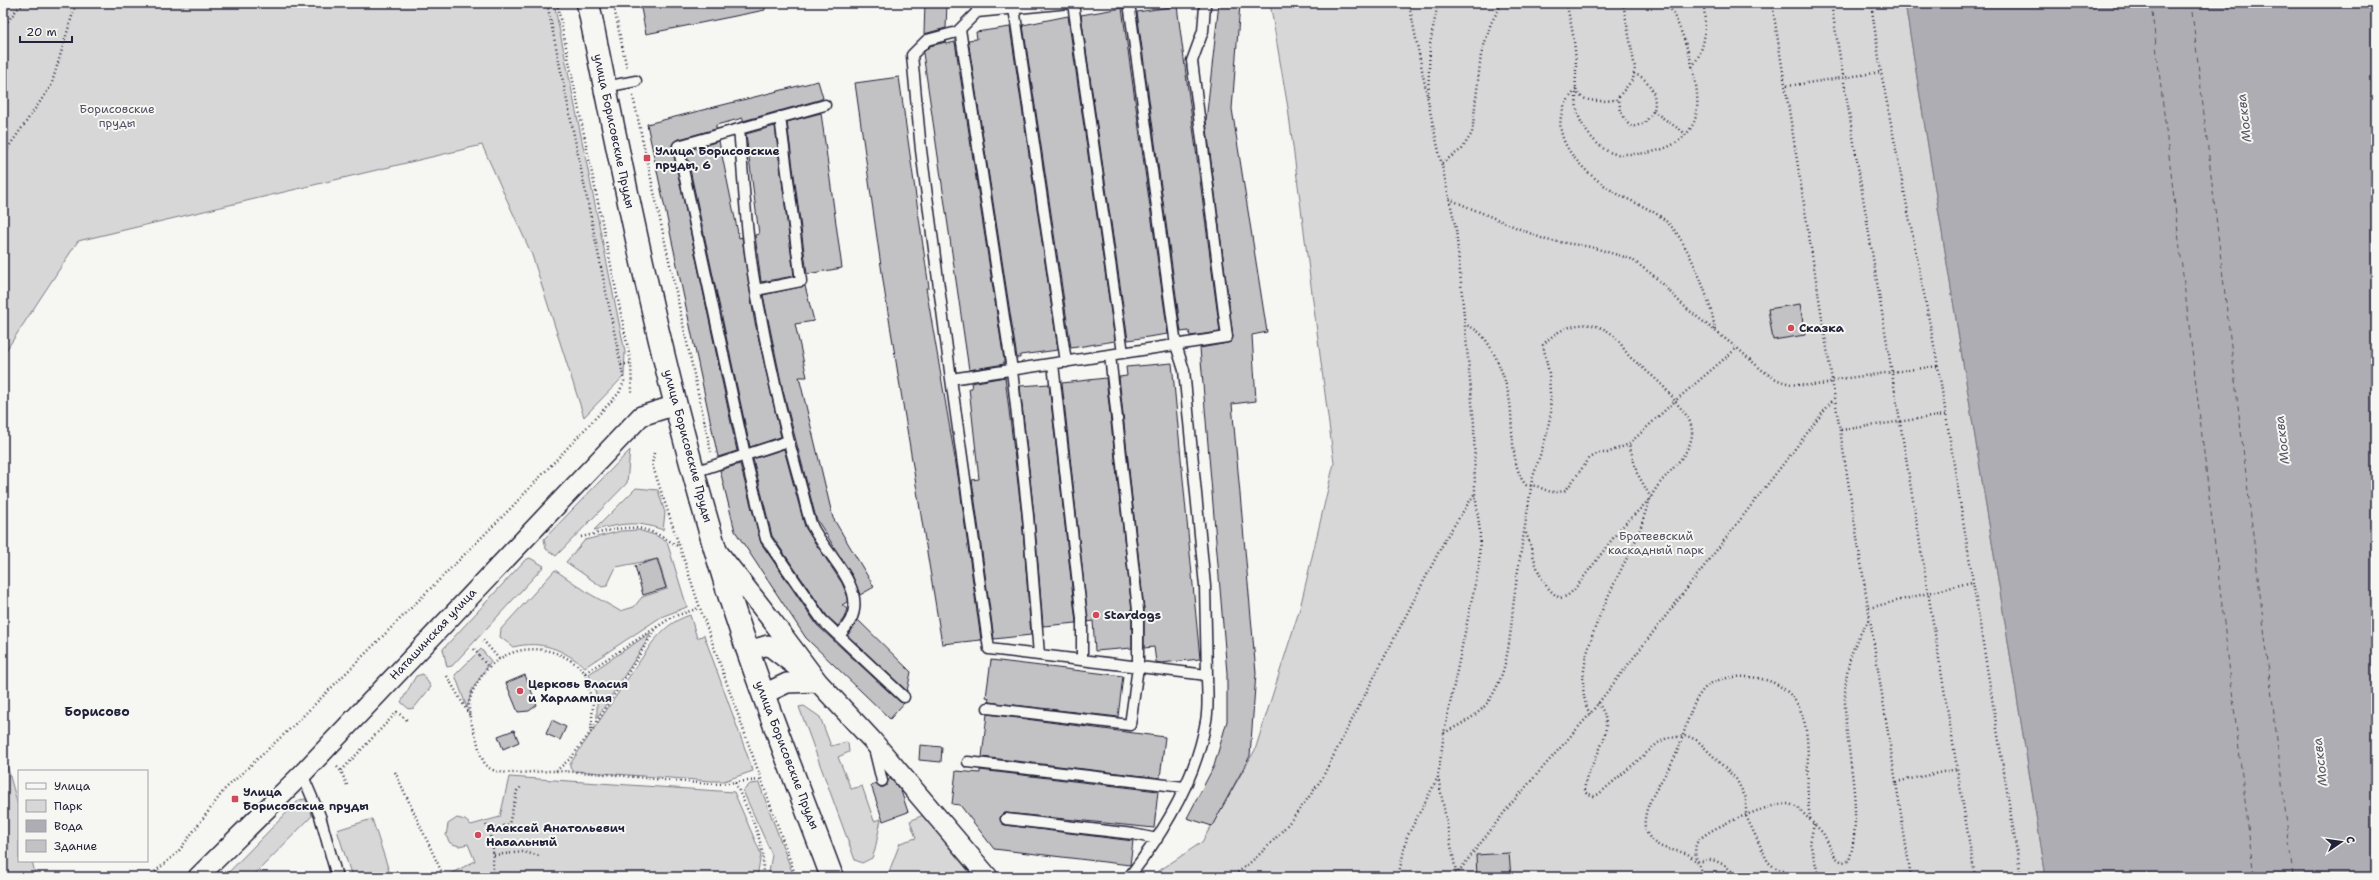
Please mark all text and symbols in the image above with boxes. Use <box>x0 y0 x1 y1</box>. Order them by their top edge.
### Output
scale bar <box>20 18 72 44</box>
text: 20 m <box>26 24 57 40</box>
street label: улица Борисовские Пруды <box>590 52 638 210</box>
water label: Москва <box>2233 93 2255 143</box>
park label: Борисовские пруды <box>79 101 155 131</box>
place label: Улица Борисовские пруды, 6 <box>655 143 780 173</box>
marker: Улица Борисовские пруды, 6 <box>642 153 652 163</box>
place label: Сказка <box>1799 320 1845 336</box>
marker: Сказка <box>1786 323 1796 333</box>
street label: улица Борисовские Пруды <box>660 368 716 524</box>
water label: Москва <box>2271 415 2293 465</box>
park label: Братеевский каскадный парк <box>1608 528 1705 558</box>
street label: Наташинская улица <box>386 584 480 683</box>
place label: Stardogs <box>1104 607 1161 623</box>
marker: Stardogs <box>1091 610 1101 620</box>
place label: Церковь Власия и Харлампия <box>528 676 628 706</box>
street label: улица Борисовские Пруды <box>751 679 823 831</box>
marker: Церковь Власия и Харлампия <box>515 686 525 696</box>
district label: Борисово <box>64 703 130 720</box>
water label: Москва <box>2309 737 2331 787</box>
legend <box>18 770 148 862</box>
text: Улица <box>54 778 91 794</box>
place label: Улица Борисовские пруды <box>243 784 369 814</box>
marker: Улица Борисовские пруды <box>230 794 240 804</box>
text: Парк <box>54 798 83 814</box>
text: Вода <box>54 818 83 834</box>
place label: Алексей Анатольевич Навальный <box>486 820 625 850</box>
north arrow <box>2321 822 2361 862</box>
marker: Алексей Анатольевич Навальный <box>473 830 483 840</box>
text: С <box>2342 835 2358 845</box>
text: Здание <box>54 838 98 854</box>

